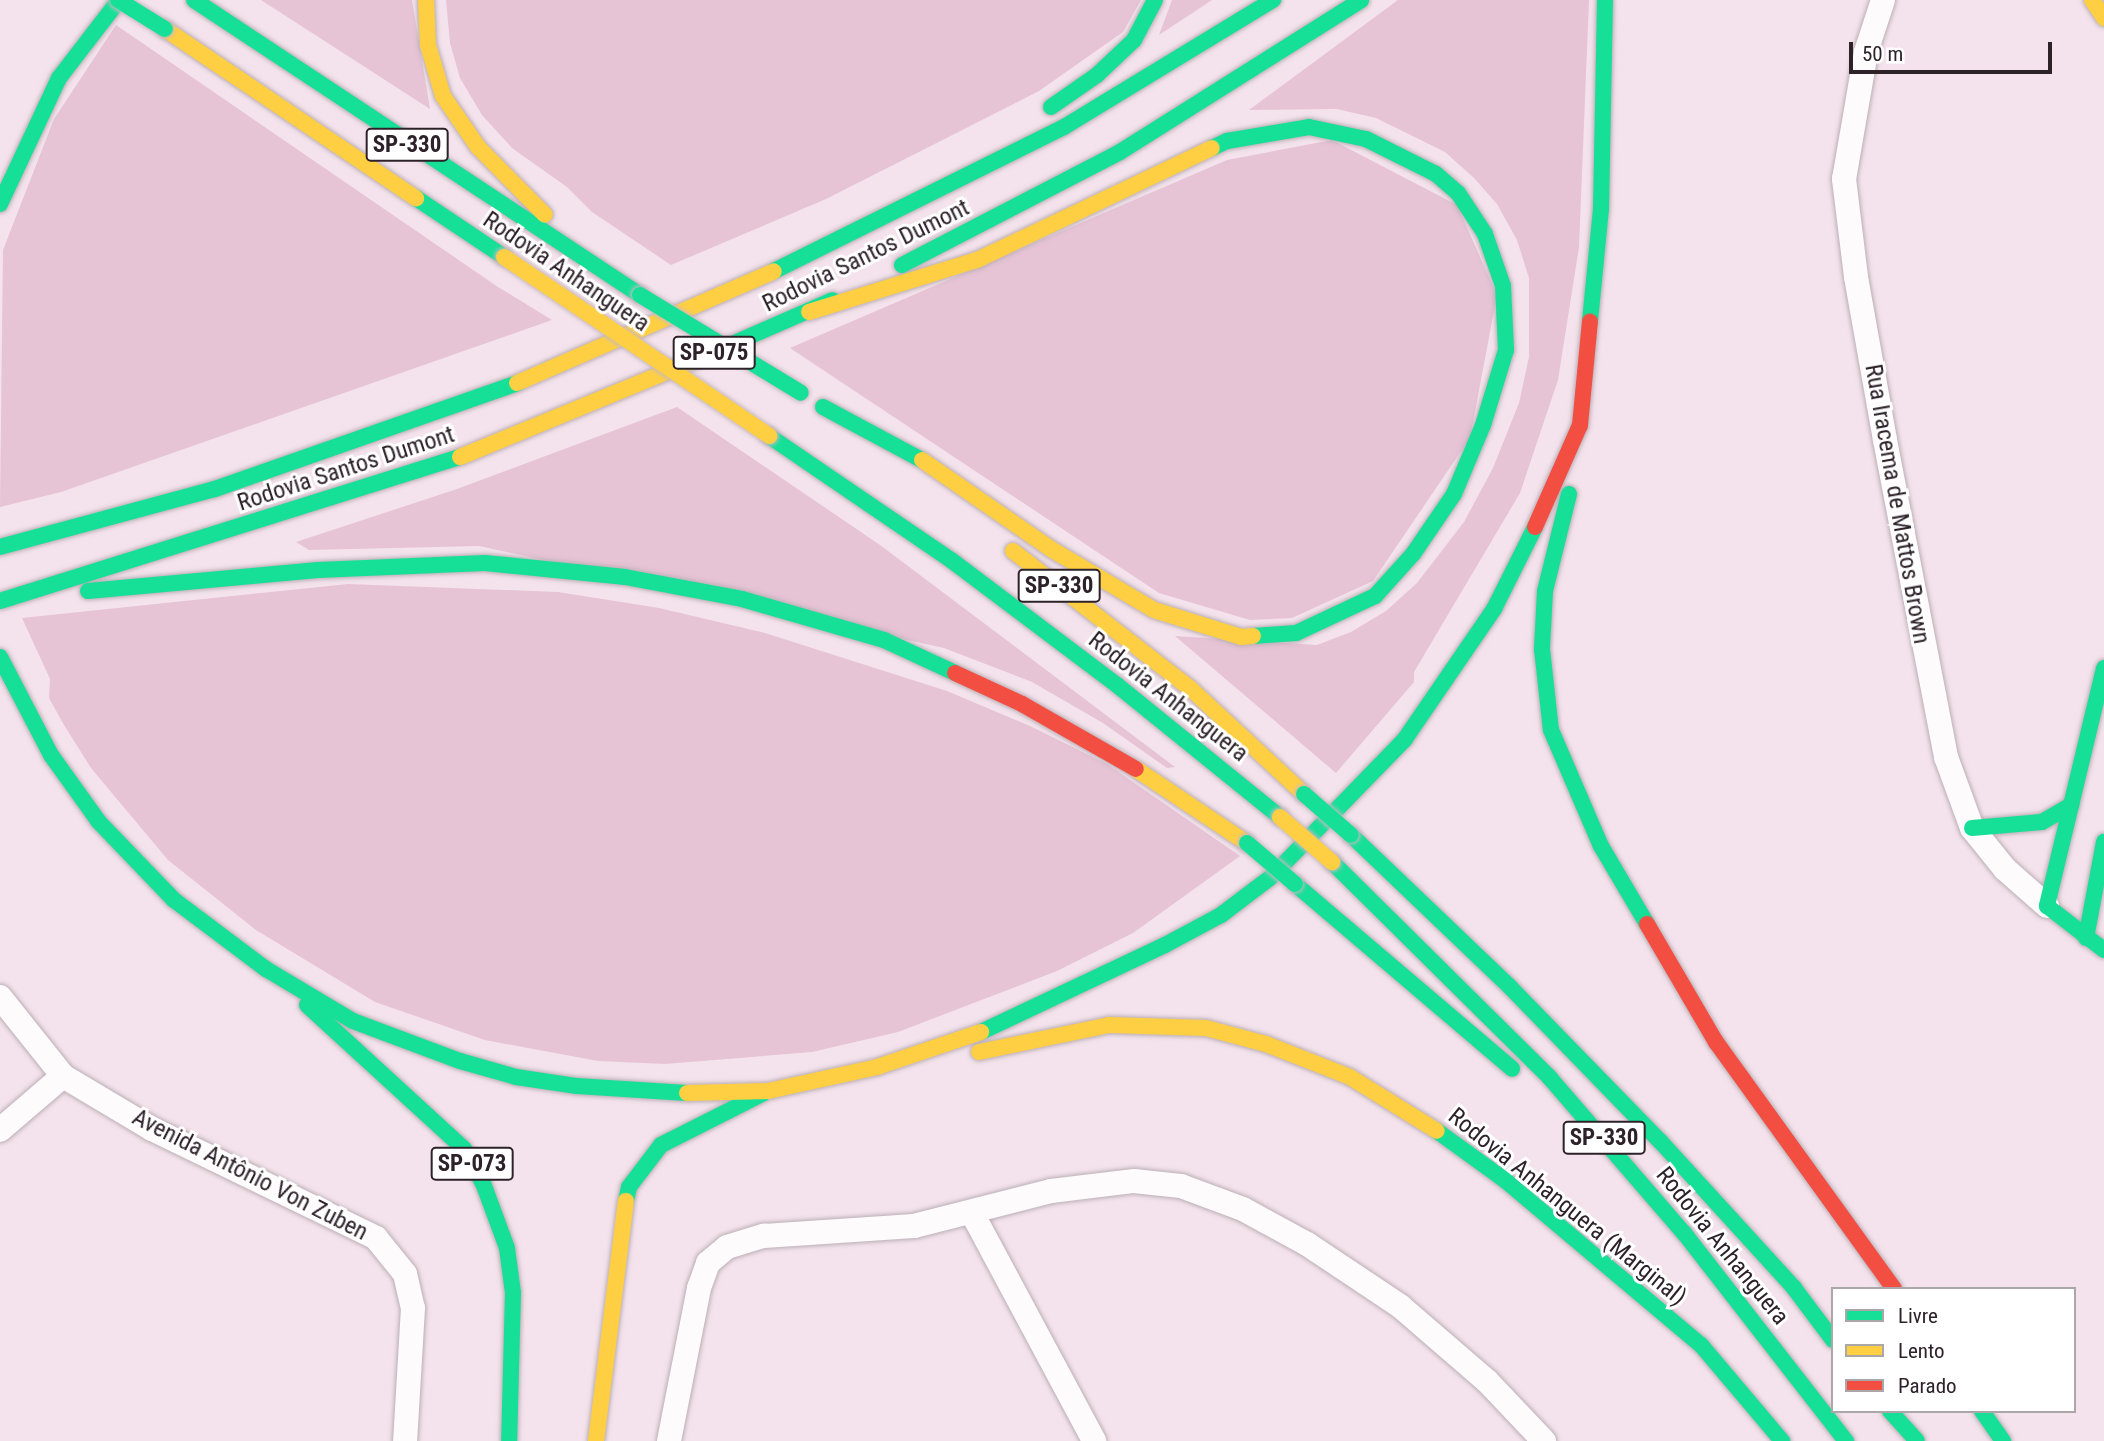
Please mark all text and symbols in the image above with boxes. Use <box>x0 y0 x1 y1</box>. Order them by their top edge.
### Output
scale bar <box>1852 28 2055 72</box>
text: 50 m <box>1862 42 1903 66</box>
road number: SP-330 <box>365 126 449 164</box>
street label: Rodovia Santos Dumont <box>758 193 974 319</box>
street label: Rodovia Anhanguera <box>477 206 655 338</box>
road number: SP-075 <box>672 334 756 372</box>
street label: Rua Iracema de Mattos Brown <box>1858 362 1936 646</box>
street label: Rodovia Santos Dumont <box>234 420 458 518</box>
road number: SP-330 <box>1017 566 1101 606</box>
street label: Rodovia Anhanguera <box>1082 626 1254 768</box>
street label: Rodovia Anhanguera (Marginal) <box>1442 1102 1692 1312</box>
street label: Avenida Antônio Von Zuben <box>127 1103 373 1247</box>
road number: SP-330 <box>1562 1119 1646 1158</box>
road number: SP-073 <box>430 1144 514 1184</box>
street label: Rodovia Anhanguera <box>1650 1161 1794 1331</box>
legend <box>1831 1287 2076 1413</box>
text: Livre <box>1898 1304 1938 1328</box>
text: Lento <box>1898 1339 1945 1363</box>
text: Parado <box>1898 1374 1957 1398</box>

